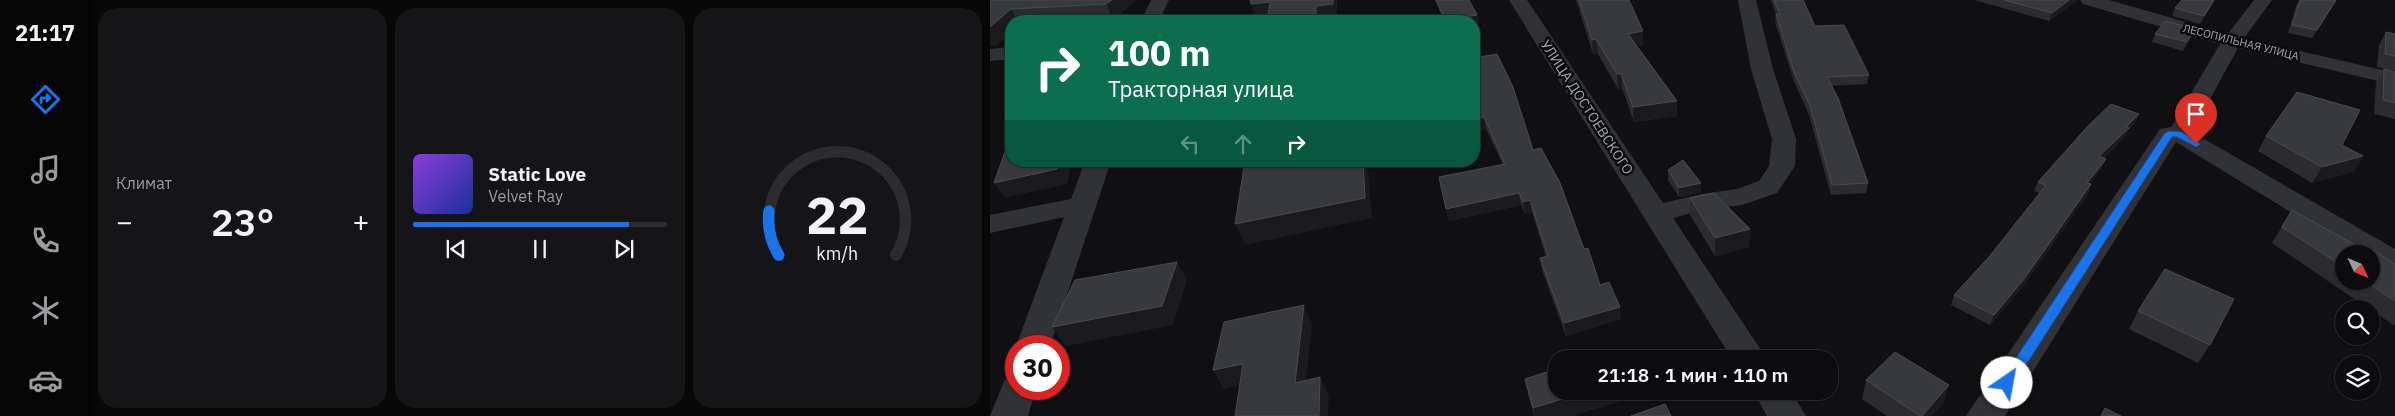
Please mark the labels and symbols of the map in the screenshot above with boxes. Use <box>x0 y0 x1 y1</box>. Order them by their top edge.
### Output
street label: ЛЕСОПИЛЬНАЯ УЛИЦА <box>2182 21 2300 63</box>
street label: УЛИЦА ДОСТОЕВСКОГО <box>1537 36 1637 178</box>
pin <box>2175 93 2217 144</box>
north arrow <box>2335 245 2380 290</box>
speed limit sign: 30 <box>1005 335 1070 400</box>
position arrow <box>1980 356 2032 408</box>

